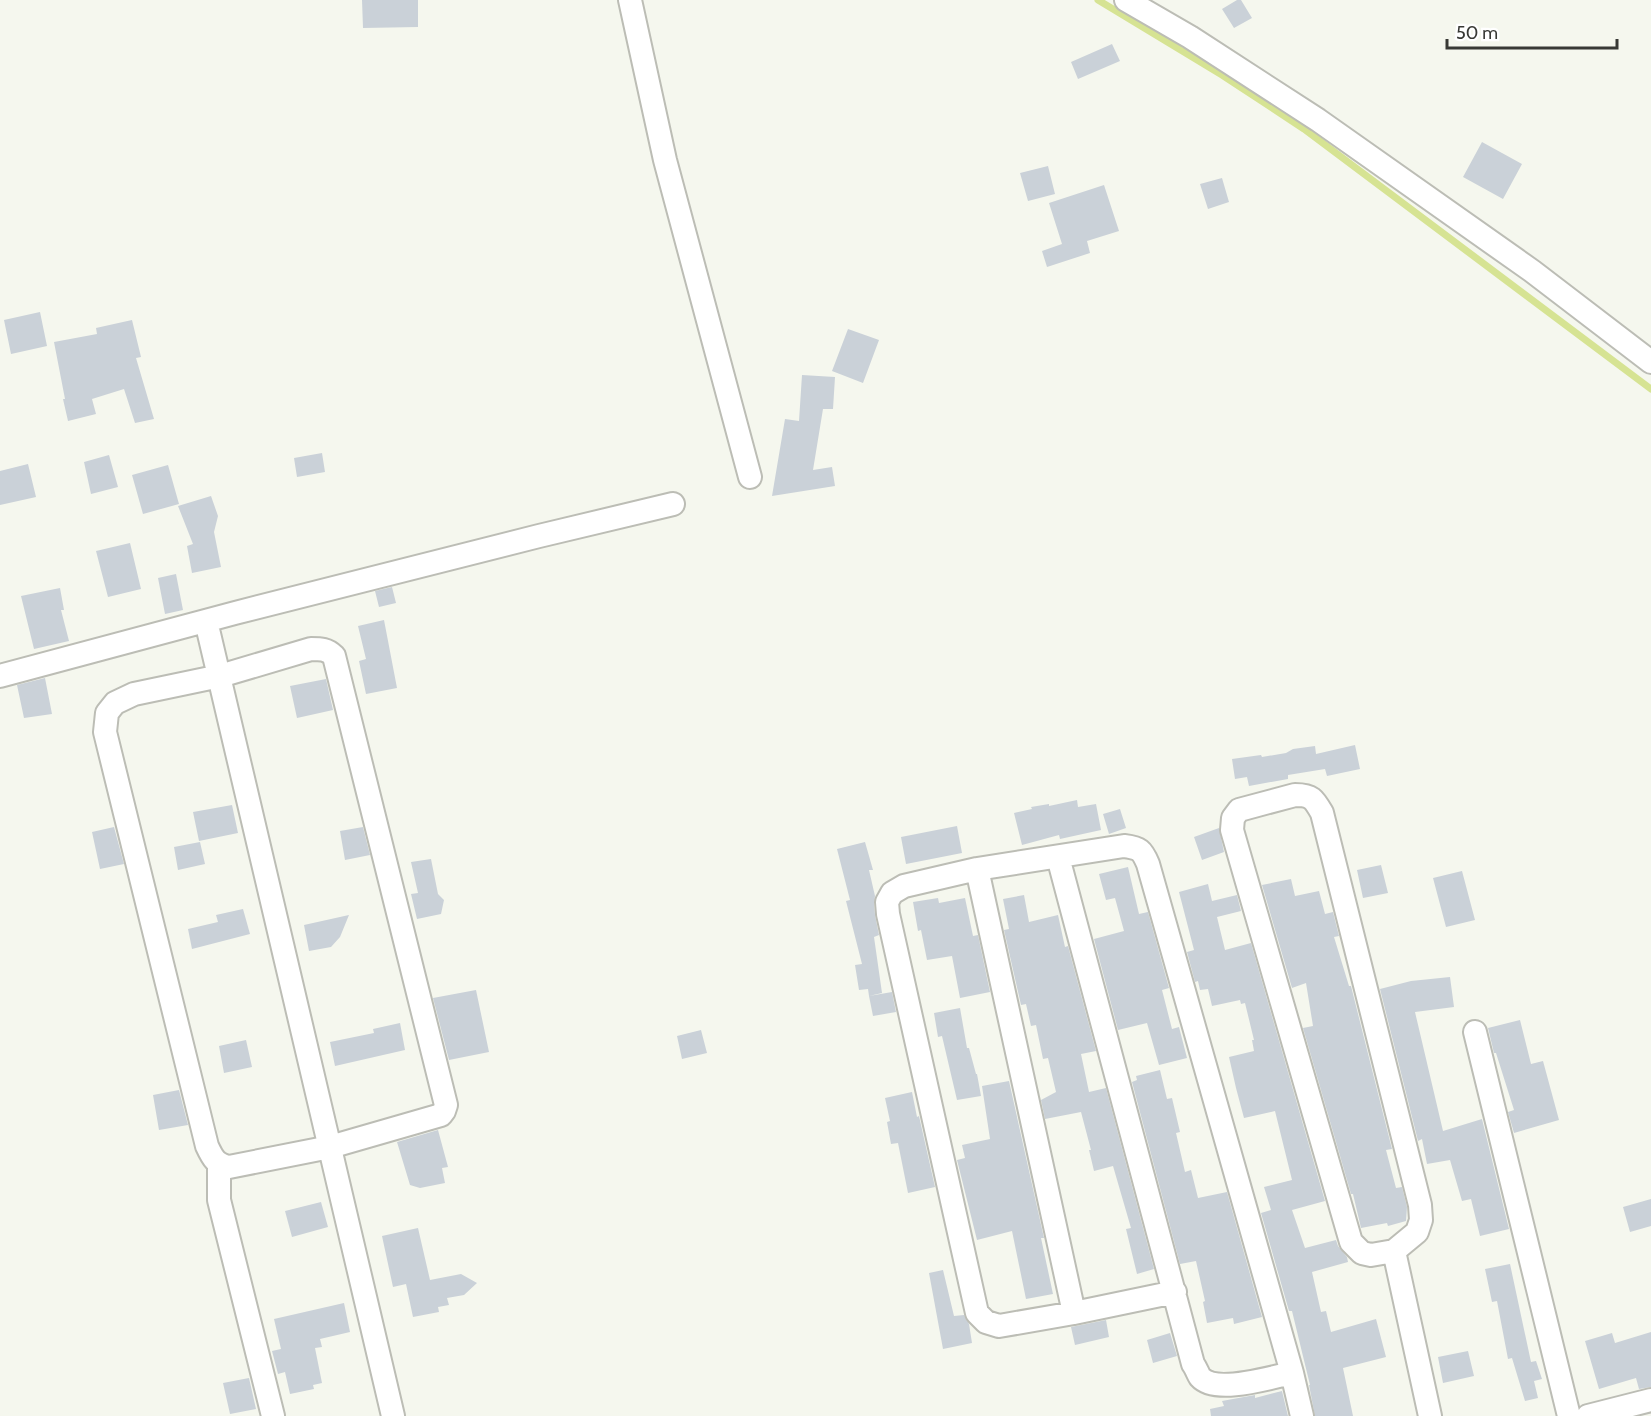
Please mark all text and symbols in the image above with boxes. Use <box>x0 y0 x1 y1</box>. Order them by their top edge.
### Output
scale bar <box>1447 12 1616 50</box>
text: 50 m <box>1456 22 1498 44</box>

